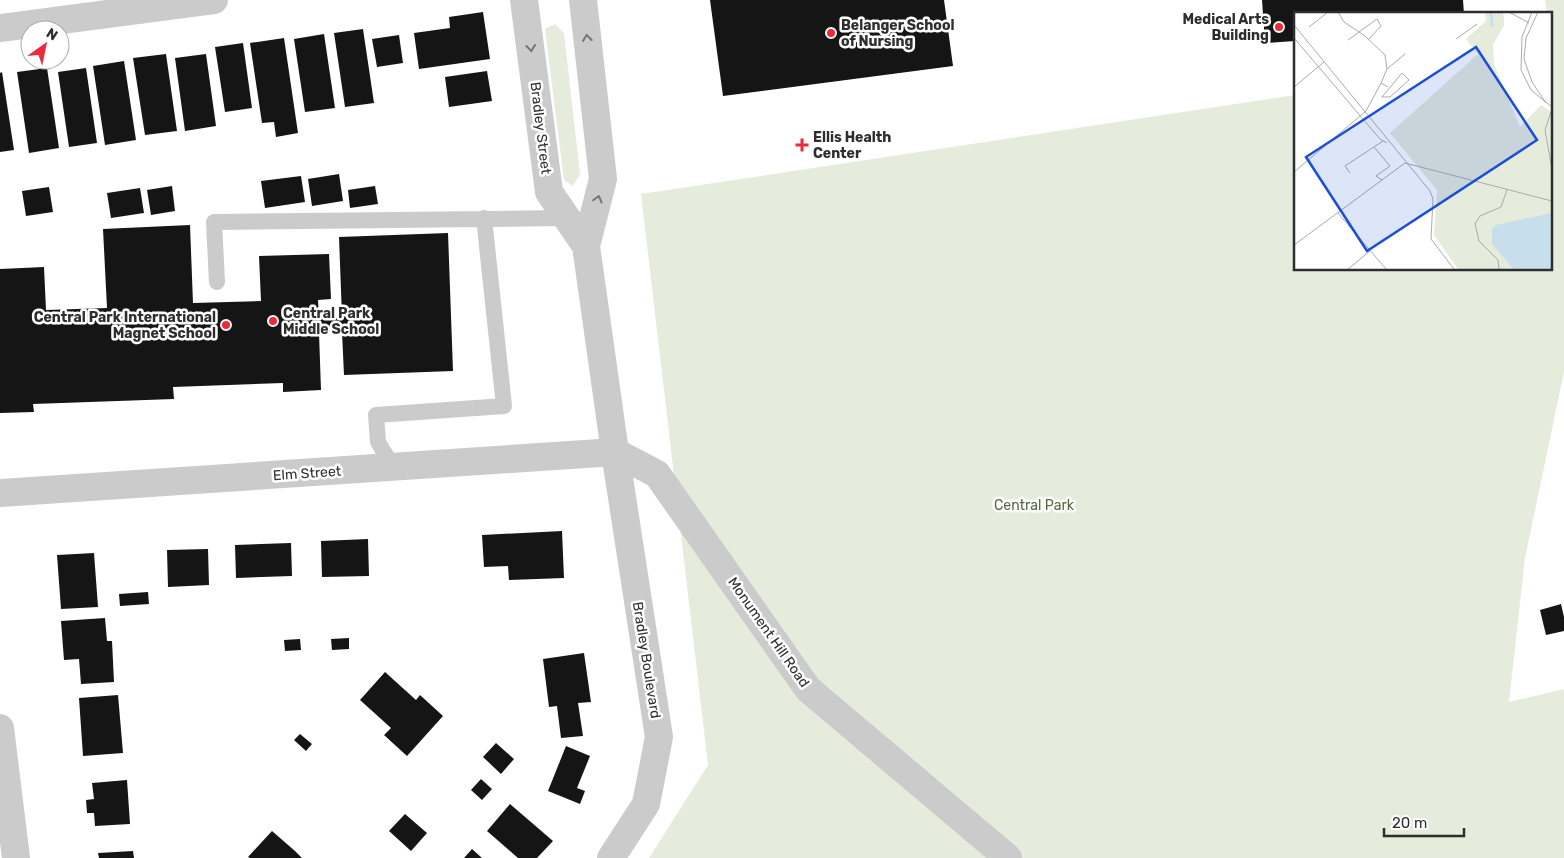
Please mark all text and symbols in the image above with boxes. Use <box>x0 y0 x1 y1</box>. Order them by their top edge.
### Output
place label: Medical Arts Building <box>1182 11 1269 44</box>
inset map <box>1294 12 1552 270</box>
place label: Belanger School of Nursing <box>841 17 954 50</box>
north arrow <box>20 20 70 70</box>
marker: Medical Arts Building <box>1273 21 1285 33</box>
text: N <box>43 25 61 44</box>
marker: Belanger School of Nursing <box>825 27 837 39</box>
one-way arrow <box>582 34 593 42</box>
one-way arrow <box>525 44 535 53</box>
street label: Bradley Street <box>526 81 555 176</box>
place label: Ellis Health Center <box>813 129 891 162</box>
marker: Ellis Health Center <box>795 138 809 152</box>
one-way arrow <box>592 194 603 203</box>
place label: Central Park Middle School <box>283 305 379 338</box>
place label: Central Park International Magnet School <box>34 309 216 342</box>
marker: Central Park Middle School <box>267 315 279 327</box>
marker: Central Park International Magnet School <box>220 319 232 331</box>
street label: Elm Street <box>272 463 342 484</box>
park label: Central Park <box>994 497 1075 514</box>
street label: Monument Hill Road <box>724 574 813 691</box>
street label: Bradley Boulevard <box>629 601 664 720</box>
scale bar <box>1384 806 1464 838</box>
text: 20 m <box>1392 814 1427 832</box>

